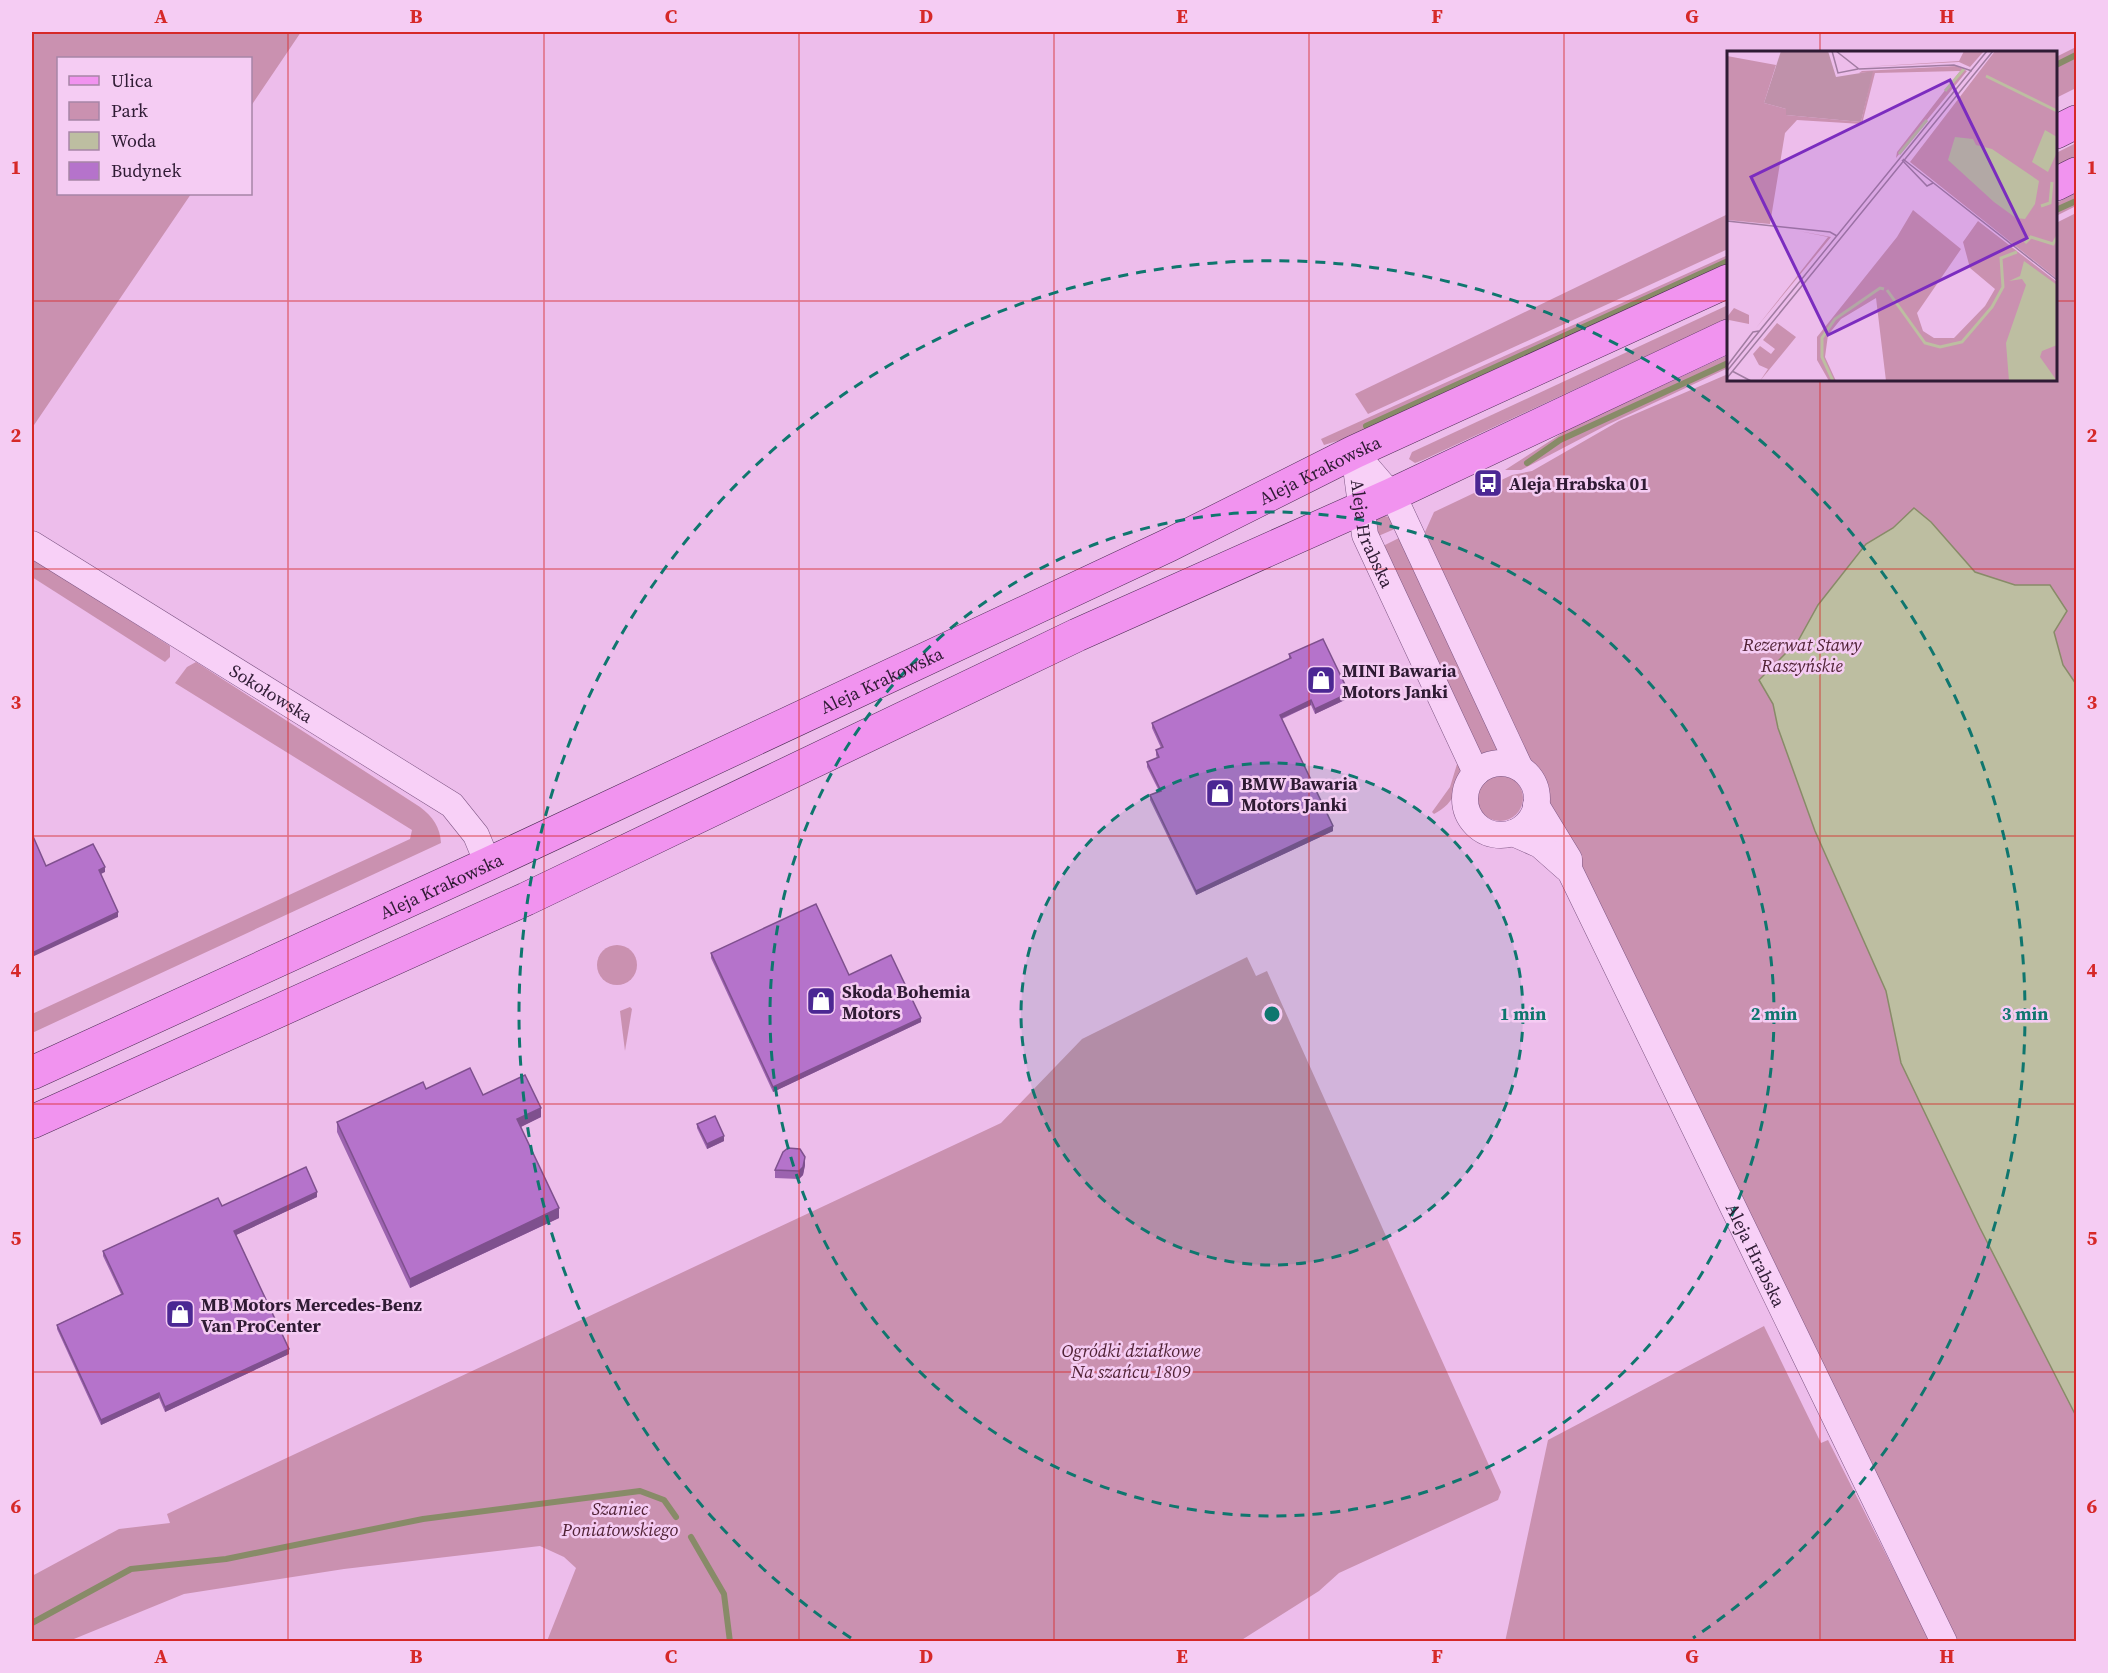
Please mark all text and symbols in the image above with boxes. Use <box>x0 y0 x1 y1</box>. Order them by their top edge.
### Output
text: A <box>154 2 168 30</box>
text: B <box>409 2 423 30</box>
text: C <box>665 2 677 30</box>
text: D <box>919 2 933 30</box>
text: E <box>1176 2 1188 30</box>
text: F <box>1431 2 1443 30</box>
text: G <box>1685 2 1699 30</box>
text: H <box>1939 2 1955 30</box>
inset map <box>1727 51 2057 381</box>
legend <box>57 57 252 195</box>
text: Ulica <box>111 68 154 93</box>
text: Park <box>111 98 148 123</box>
text: Woda <box>111 128 157 153</box>
text: 1 <box>11 153 21 181</box>
text: 1 <box>2087 153 2097 181</box>
text: Budynek <box>111 158 181 183</box>
text: 2 <box>11 421 22 449</box>
text: 2 <box>2087 421 2098 449</box>
street label: Aleja Krakowska <box>1254 429 1385 510</box>
bus stop icon: Aleja Hrabska 01 <box>1472 467 1504 499</box>
place label: Aleja Hrabska 01 <box>1509 471 1649 496</box>
street label: Aleja Hrabska <box>1345 478 1401 592</box>
park label: Rezerwat Stawy Raszyńskie <box>1741 632 1862 678</box>
street label: Aleja Krakowska <box>816 640 948 719</box>
street label: Sokołowska <box>225 658 319 729</box>
place label: MINI Bawaria Motors Janki <box>1342 658 1457 704</box>
shop icon: MINI Bawaria Motors Janki <box>1305 664 1337 696</box>
text: 3 <box>11 688 22 716</box>
text: 3 <box>2087 688 2098 716</box>
place label: BMW Bawaria Motors Janki <box>1241 771 1358 817</box>
shop icon: BMW Bawaria Motors Janki <box>1204 777 1236 809</box>
street label: Aleja Krakowska <box>375 846 508 925</box>
text: 4 <box>11 956 22 984</box>
text: 4 <box>2087 956 2098 984</box>
place label: Skoda Bohemia Motors <box>842 979 971 1025</box>
shop icon: Skoda Bohemia Motors <box>805 985 837 1017</box>
text: 1 min <box>1500 1001 1546 1026</box>
text: 2 min <box>1751 1001 1797 1026</box>
text: 3 min <box>2002 1001 2048 1026</box>
centre of rings <box>1262 1004 1282 1024</box>
street label: Aleja Hrabska <box>1720 1199 1792 1312</box>
text: 5 <box>11 1224 22 1252</box>
text: 5 <box>2087 1224 2098 1252</box>
place label: MB Motors Mercedes-Benz Van ProCenter <box>201 1292 422 1338</box>
shop icon: MB Motors Mercedes-Benz Van ProCenter <box>164 1298 196 1330</box>
park label: Ogródki działkowe Na szańcu 1809 <box>1062 1338 1201 1384</box>
text: 6 <box>11 1492 22 1520</box>
text: 6 <box>2087 1492 2098 1520</box>
park label: Szaniec Poniatowskiego <box>561 1496 678 1542</box>
text: A <box>154 1642 168 1670</box>
text: B <box>409 1642 423 1670</box>
text: C <box>665 1642 677 1670</box>
text: D <box>919 1642 933 1670</box>
text: E <box>1176 1642 1188 1670</box>
text: F <box>1431 1642 1443 1670</box>
text: G <box>1685 1642 1699 1670</box>
text: H <box>1939 1642 1955 1670</box>

